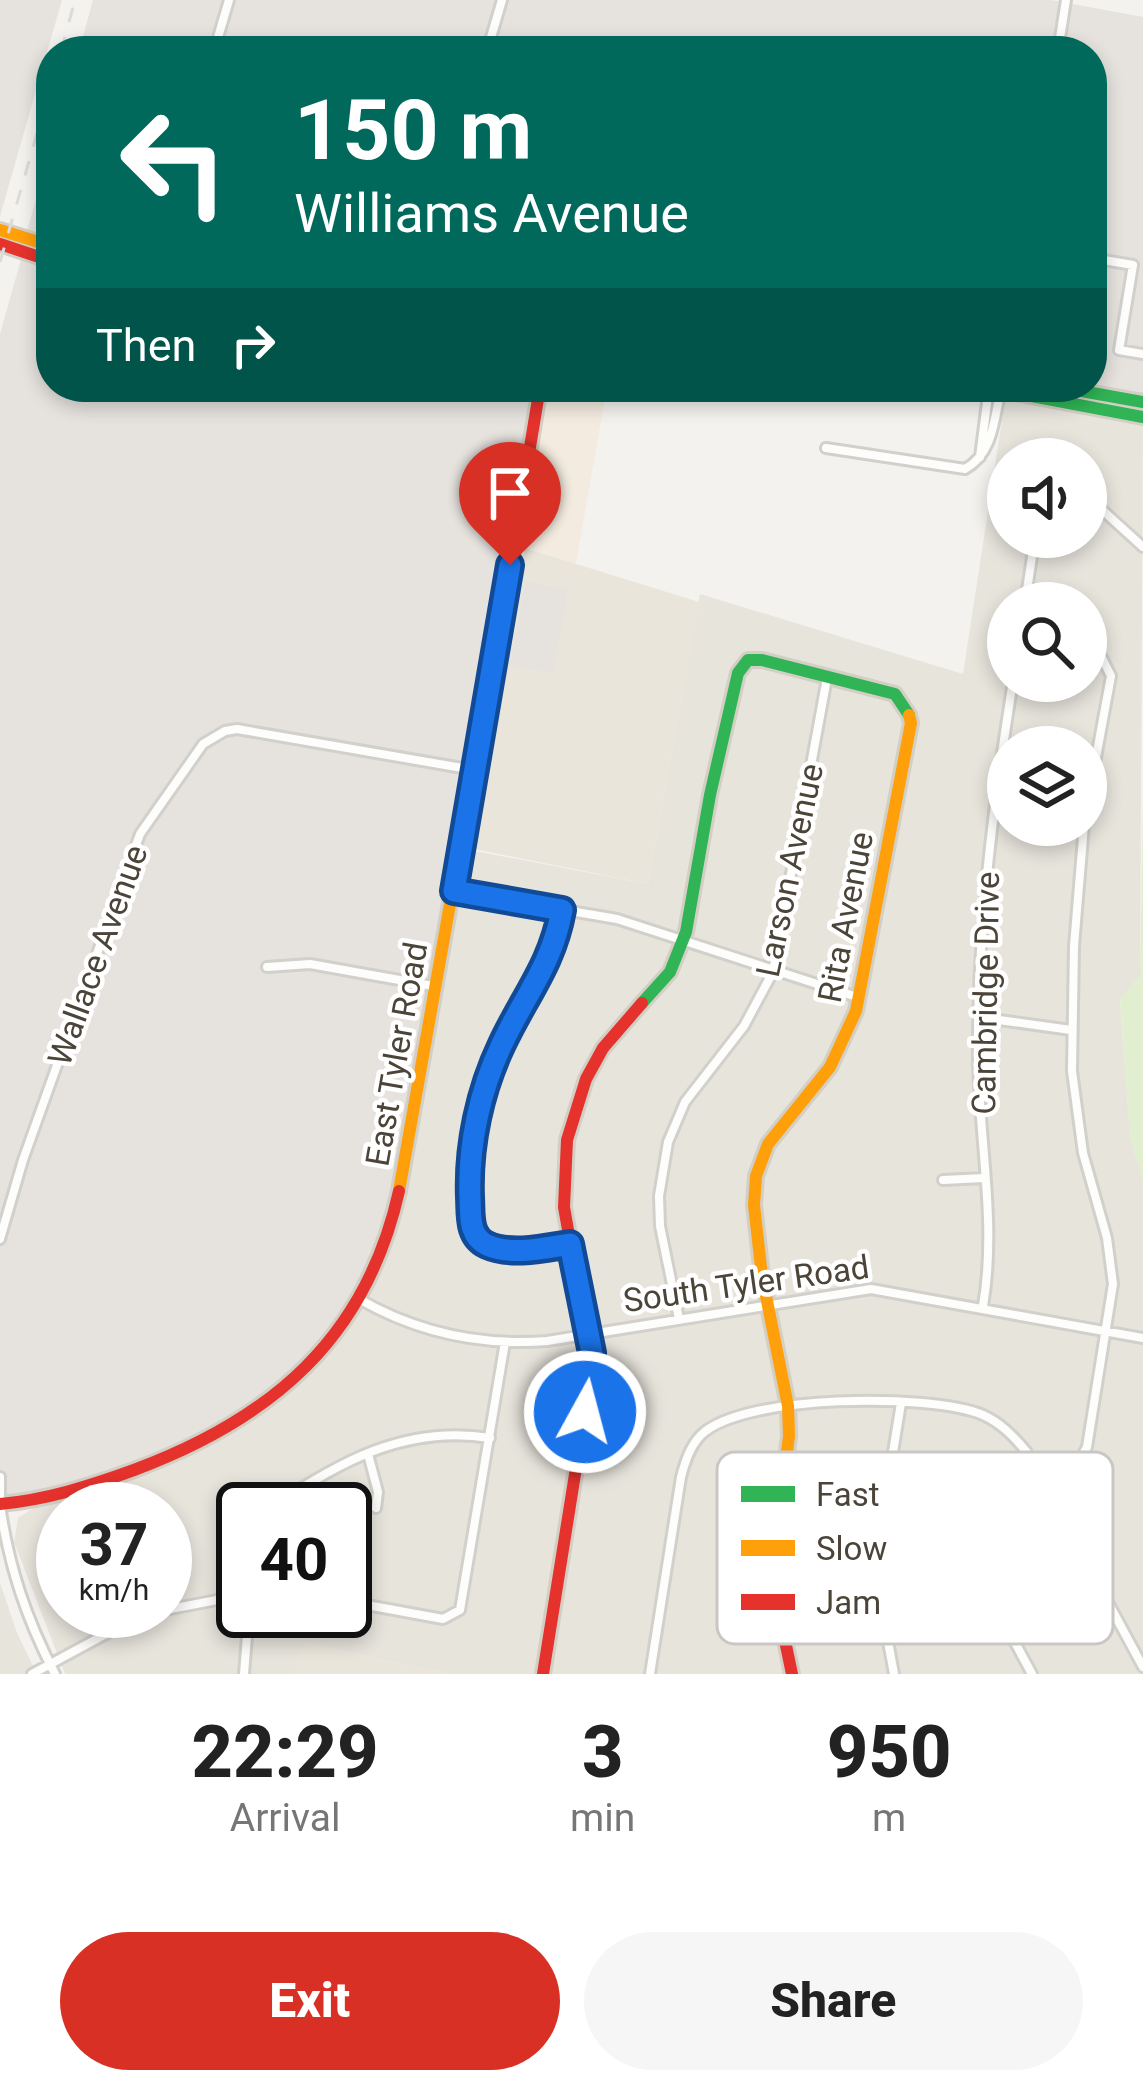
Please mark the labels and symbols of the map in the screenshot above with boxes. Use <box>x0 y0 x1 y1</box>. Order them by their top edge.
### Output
pin <box>459 442 561 565</box>
street label: Larson Avenue <box>748 760 831 980</box>
street label: Rita Avenue <box>810 828 881 1006</box>
street label: Wallace Avenue <box>40 840 155 1071</box>
street label: Cambridge Drive <box>964 871 1007 1115</box>
street label: East Tyler Road <box>358 939 435 1169</box>
street label: South Tyler Road <box>621 1247 872 1320</box>
position arrow <box>522 1349 648 1475</box>
legend <box>717 1452 1113 1644</box>
text: Fast <box>816 1475 879 1514</box>
speed limit sign: 40 <box>216 1482 372 1638</box>
text: Slow <box>816 1529 887 1568</box>
text: Jam <box>816 1583 881 1622</box>

